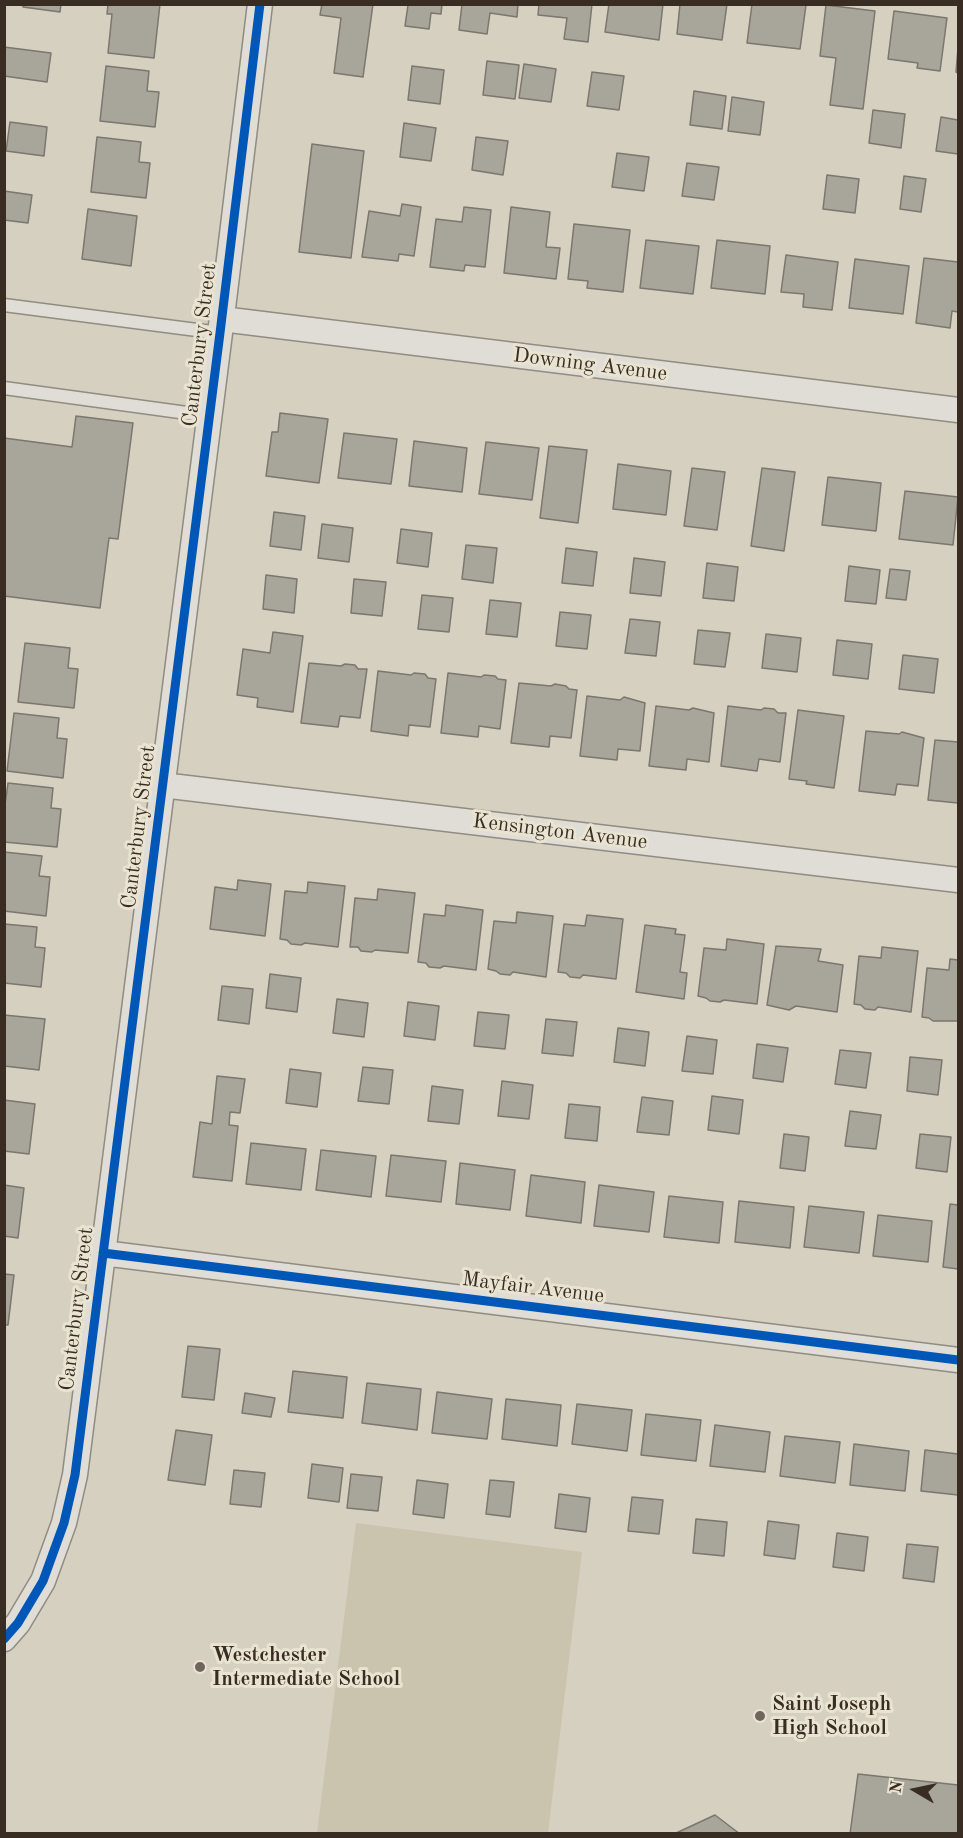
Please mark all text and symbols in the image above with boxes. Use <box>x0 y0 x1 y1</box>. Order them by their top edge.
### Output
street label: Canterbury Street <box>177 262 223 428</box>
street label: Downing Avenue <box>512 343 668 387</box>
street label: Canterbury Street <box>116 744 162 910</box>
street label: Kensington Avenue <box>471 809 649 855</box>
street label: Canterbury Street <box>54 1226 100 1392</box>
street label: Mayfair Avenue <box>461 1267 605 1309</box>
place label: Westchester Intermediate School <box>212 1642 400 1692</box>
marker: Westchester Intermediate School <box>193 1660 207 1674</box>
place label: Saint Joseph High School <box>772 1691 891 1741</box>
marker: Saint Joseph High School <box>753 1709 767 1723</box>
north arrow <box>885 1760 945 1820</box>
text: N <box>888 1780 906 1794</box>

